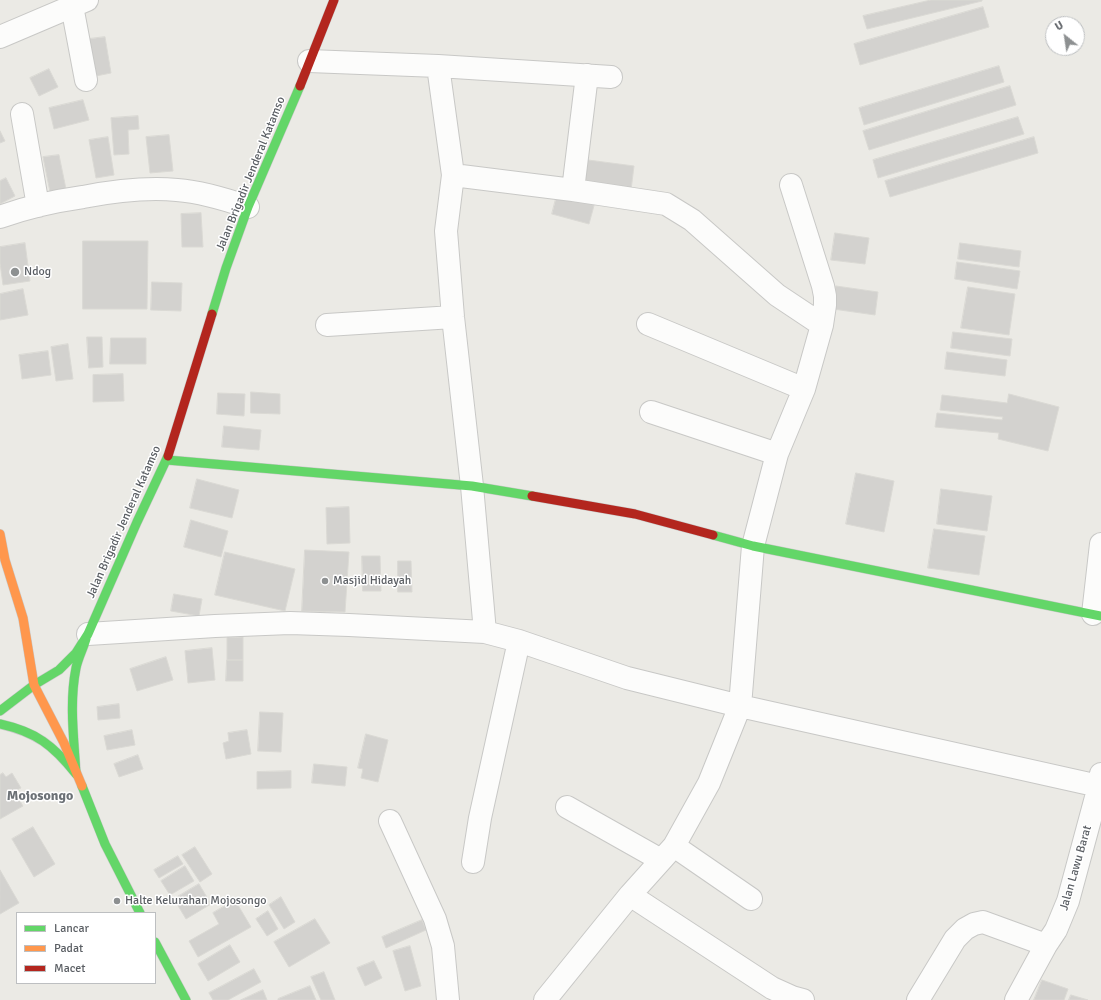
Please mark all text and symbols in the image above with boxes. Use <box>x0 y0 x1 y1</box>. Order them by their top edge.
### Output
north arrow <box>1045 16 1085 56</box>
text: U <box>1053 19 1066 34</box>
street label: Jalan Brigadir Jenderal Katamso <box>213 95 289 253</box>
place label: Ndog <box>24 265 51 279</box>
marker: Ndog <box>9 266 21 278</box>
street label: Jalan Brigadir Jenderal Katamso <box>84 444 164 600</box>
place label: Masjid Hidayah <box>333 574 411 588</box>
marker: Masjid Hidayah <box>320 576 330 586</box>
district label: Mojosongo <box>7 788 73 804</box>
street label: Jalan Lawu Barat <box>1057 824 1095 912</box>
place label: Halte Kelurahan Mojosongo <box>125 894 266 908</box>
marker: Halte Kelurahan Mojosongo <box>112 896 122 906</box>
legend <box>16 912 156 984</box>
text: Lancar <box>54 921 89 936</box>
text: Padat <box>54 941 83 956</box>
text: Macet <box>54 961 86 976</box>

